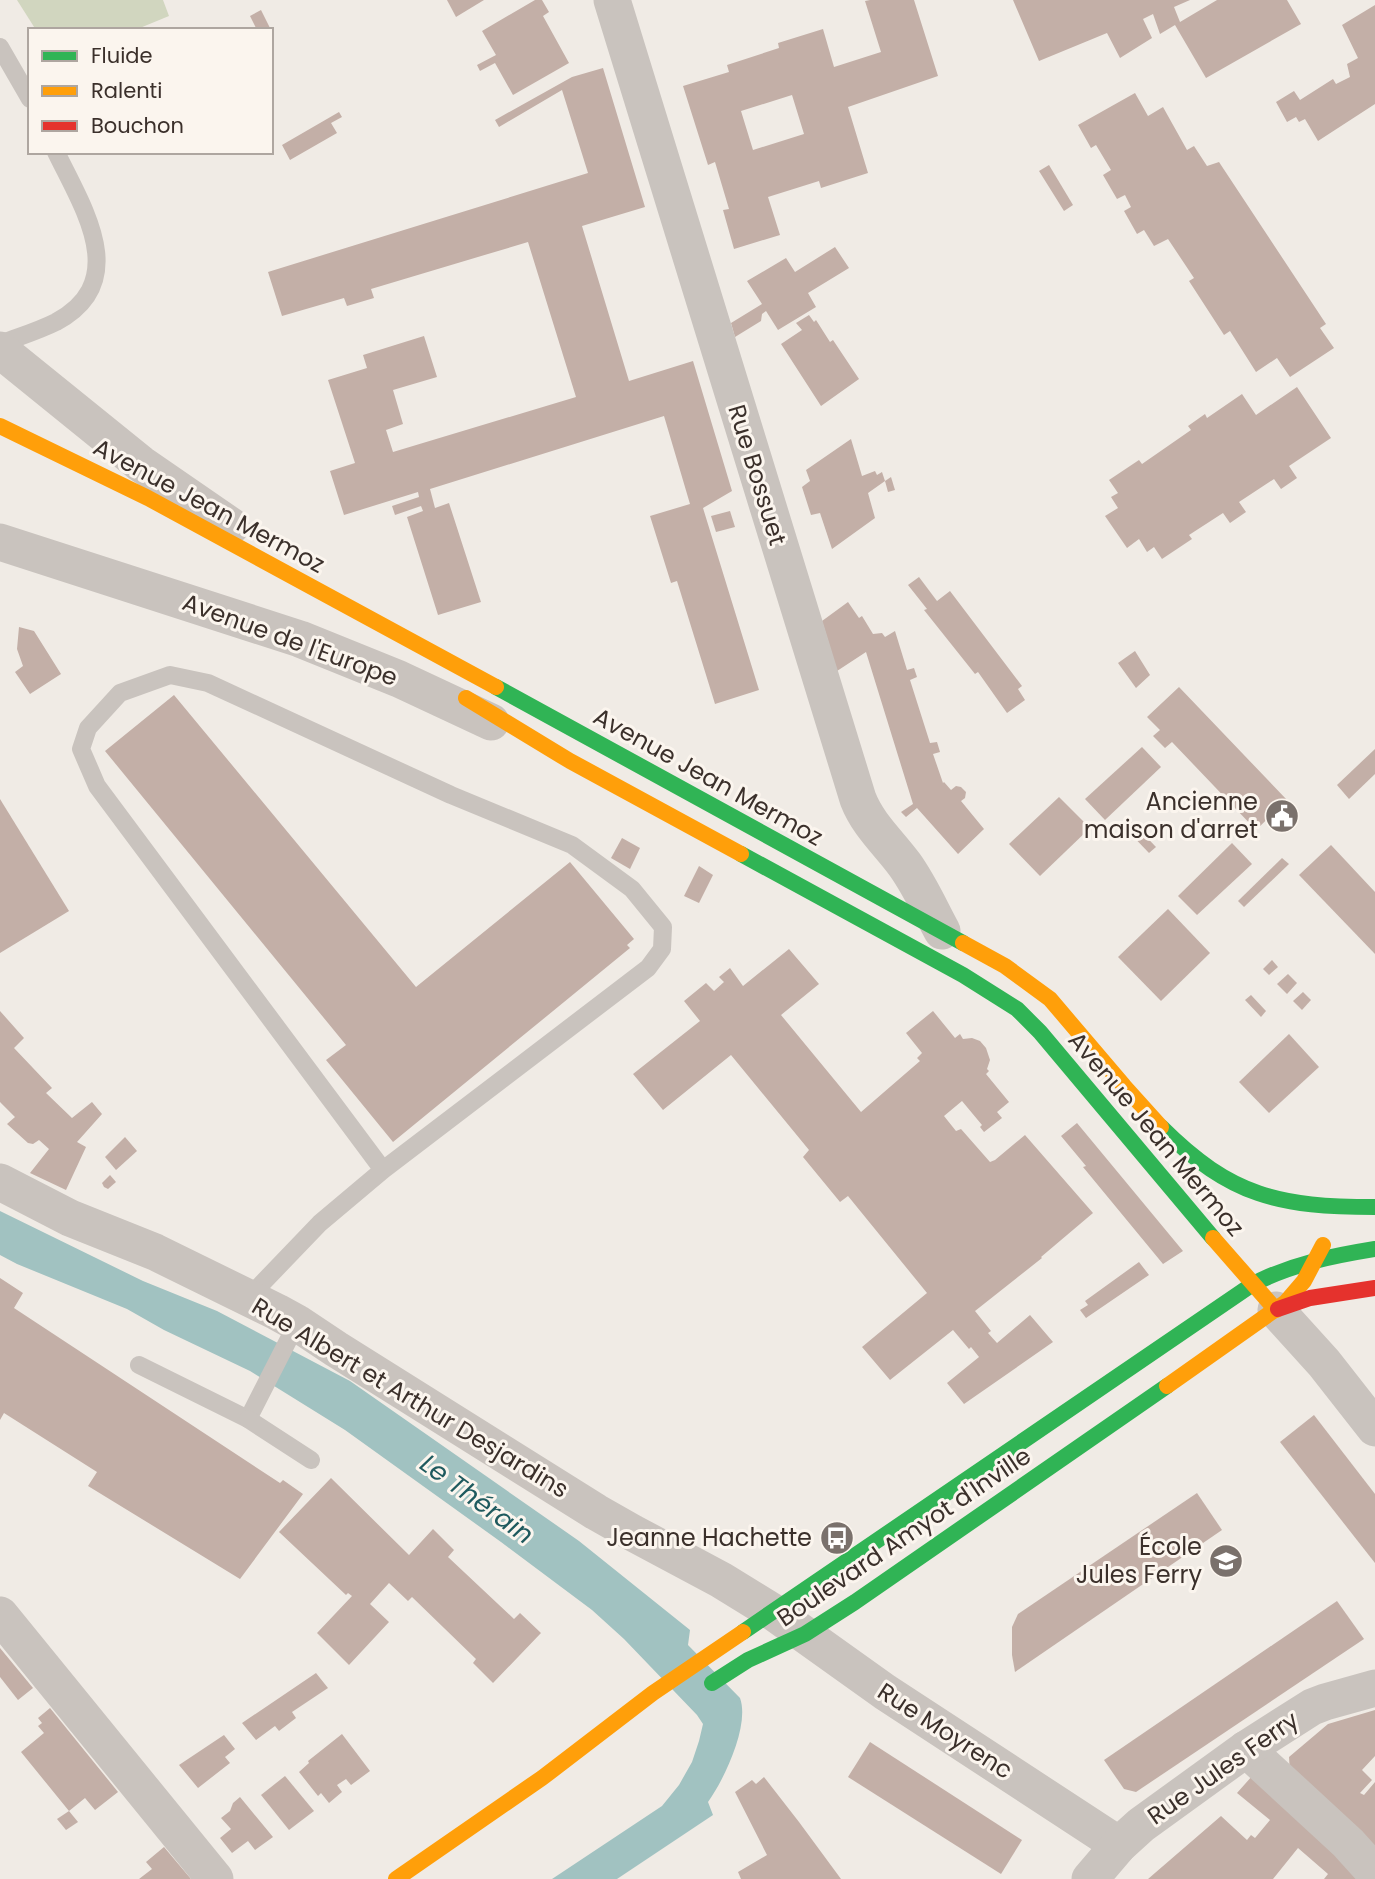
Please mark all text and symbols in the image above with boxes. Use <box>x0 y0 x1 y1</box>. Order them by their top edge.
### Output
legend <box>28 28 273 154</box>
text: Fluide <box>91 41 153 70</box>
text: Ralenti <box>91 76 162 105</box>
text: Bouchon <box>91 111 184 140</box>
street label: Rue Bossuet <box>720 401 795 549</box>
street label: Avenue Jean Mermoz <box>88 431 331 581</box>
street label: Avenue de l'Europe <box>178 585 402 694</box>
street label: Avenue Jean Mermoz <box>588 700 829 853</box>
place label: Ancienne maison d'arret <box>1084 785 1258 846</box>
public building icon: Ancienne maison d'arret <box>1263 797 1301 835</box>
street label: Avenue Jean Mermoz <box>1061 1024 1252 1243</box>
street label: Rue Albert et Arthur Desjardins <box>246 1290 575 1505</box>
street label: Boulevard Amyot d'Inville <box>770 1439 1037 1634</box>
water label: Le Thérain <box>413 1446 541 1552</box>
bus stop icon: Jeanne Hachette <box>818 1519 856 1557</box>
place label: Jeanne Hachette <box>606 1521 812 1554</box>
place label: École Jules Ferry <box>1076 1530 1202 1591</box>
school or university icon: École Jules Ferry <box>1207 1542 1245 1580</box>
street label: Rue Moyrenc <box>871 1675 1019 1787</box>
street label: Rue Jules Ferry <box>1141 1703 1305 1832</box>

